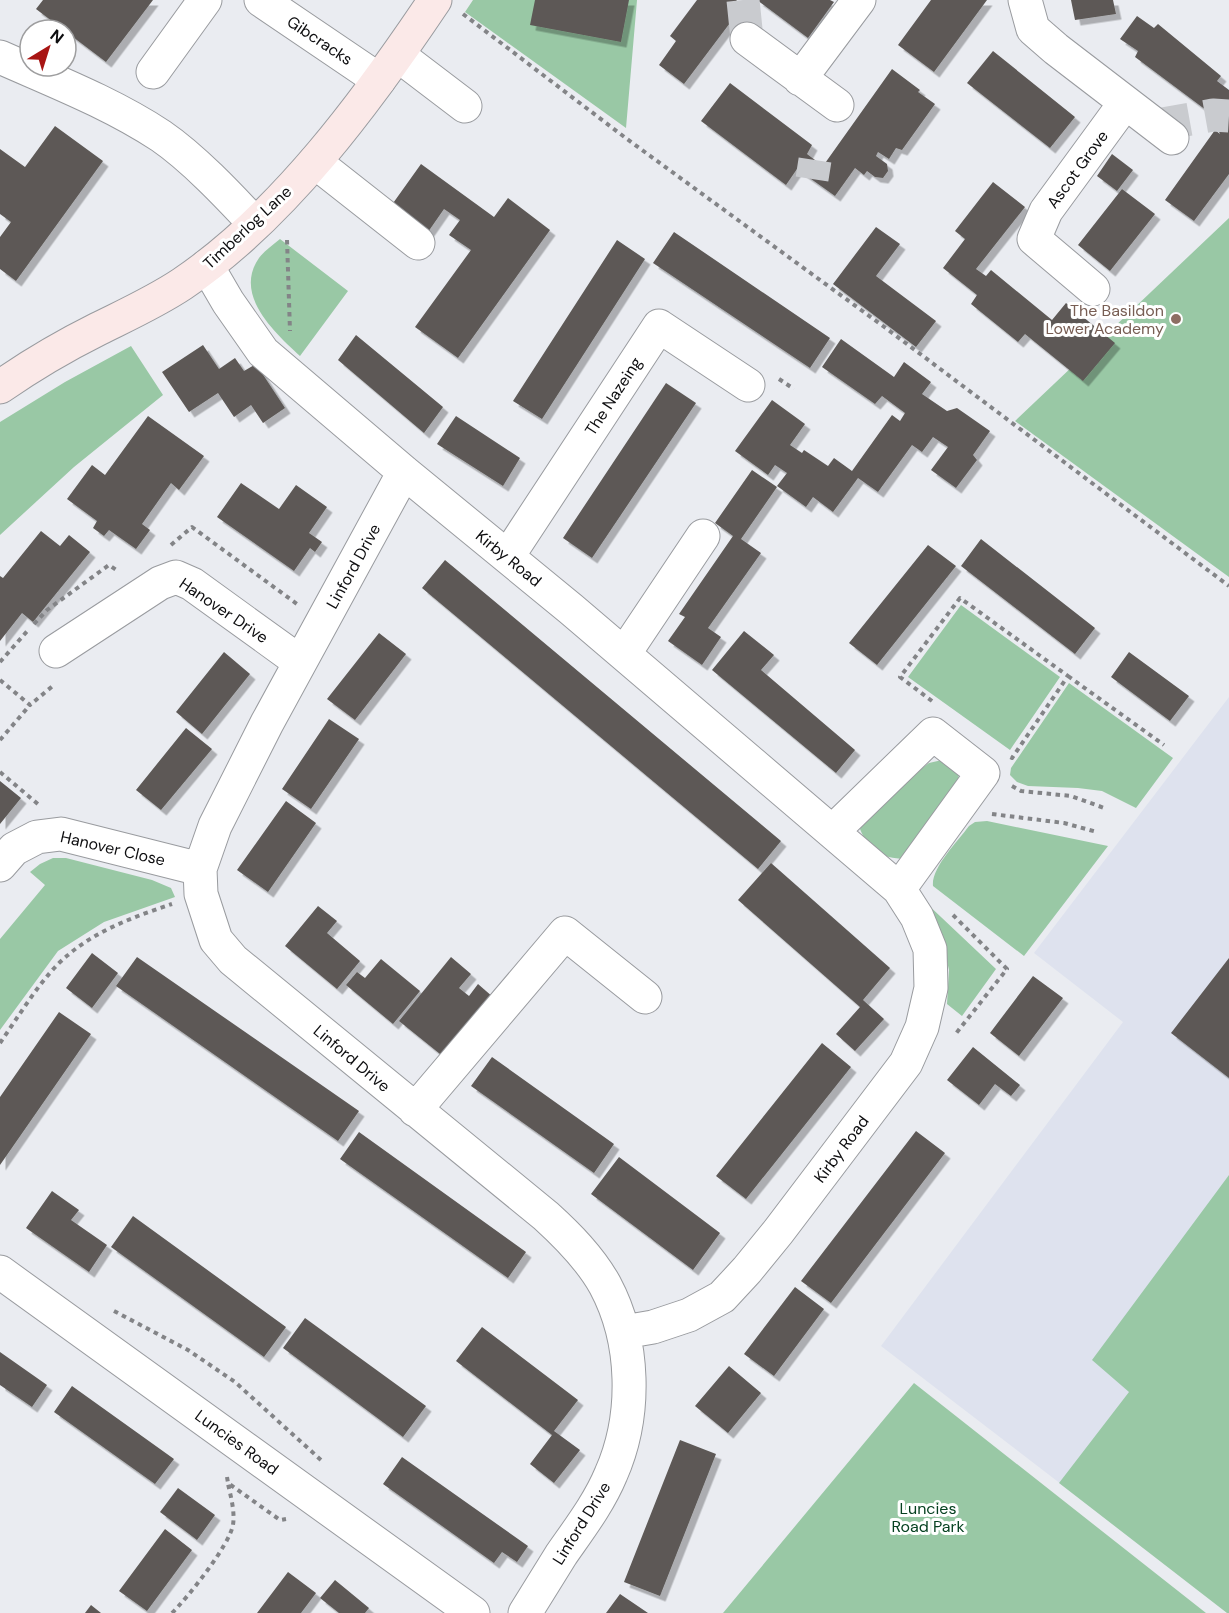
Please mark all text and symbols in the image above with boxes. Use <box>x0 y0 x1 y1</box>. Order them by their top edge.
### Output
street label: Gibcracks <box>283 11 356 70</box>
north arrow <box>18 18 78 78</box>
text: N <box>46 25 68 48</box>
street label: Ascot Grove <box>1042 126 1113 212</box>
street label: Timberlog Lane <box>199 181 296 274</box>
place label: The Basildon Lower Academy <box>1045 300 1164 339</box>
marker: The Basildon Lower Academy <box>1169 312 1183 326</box>
street label: The Nazeing <box>580 353 647 440</box>
street label: Linford Drive <box>322 520 385 612</box>
street label: Kirby Road <box>471 525 546 591</box>
street label: Hanover Drive <box>175 573 272 648</box>
street label: Hanover Close <box>58 826 167 871</box>
street label: Linford Drive <box>309 1020 394 1097</box>
street label: Kirby Road <box>809 1111 874 1187</box>
street label: Luncies Road <box>191 1405 283 1480</box>
street label: Linford Drive <box>548 1478 615 1569</box>
park label: Luncies Road Park <box>891 1498 965 1537</box>

